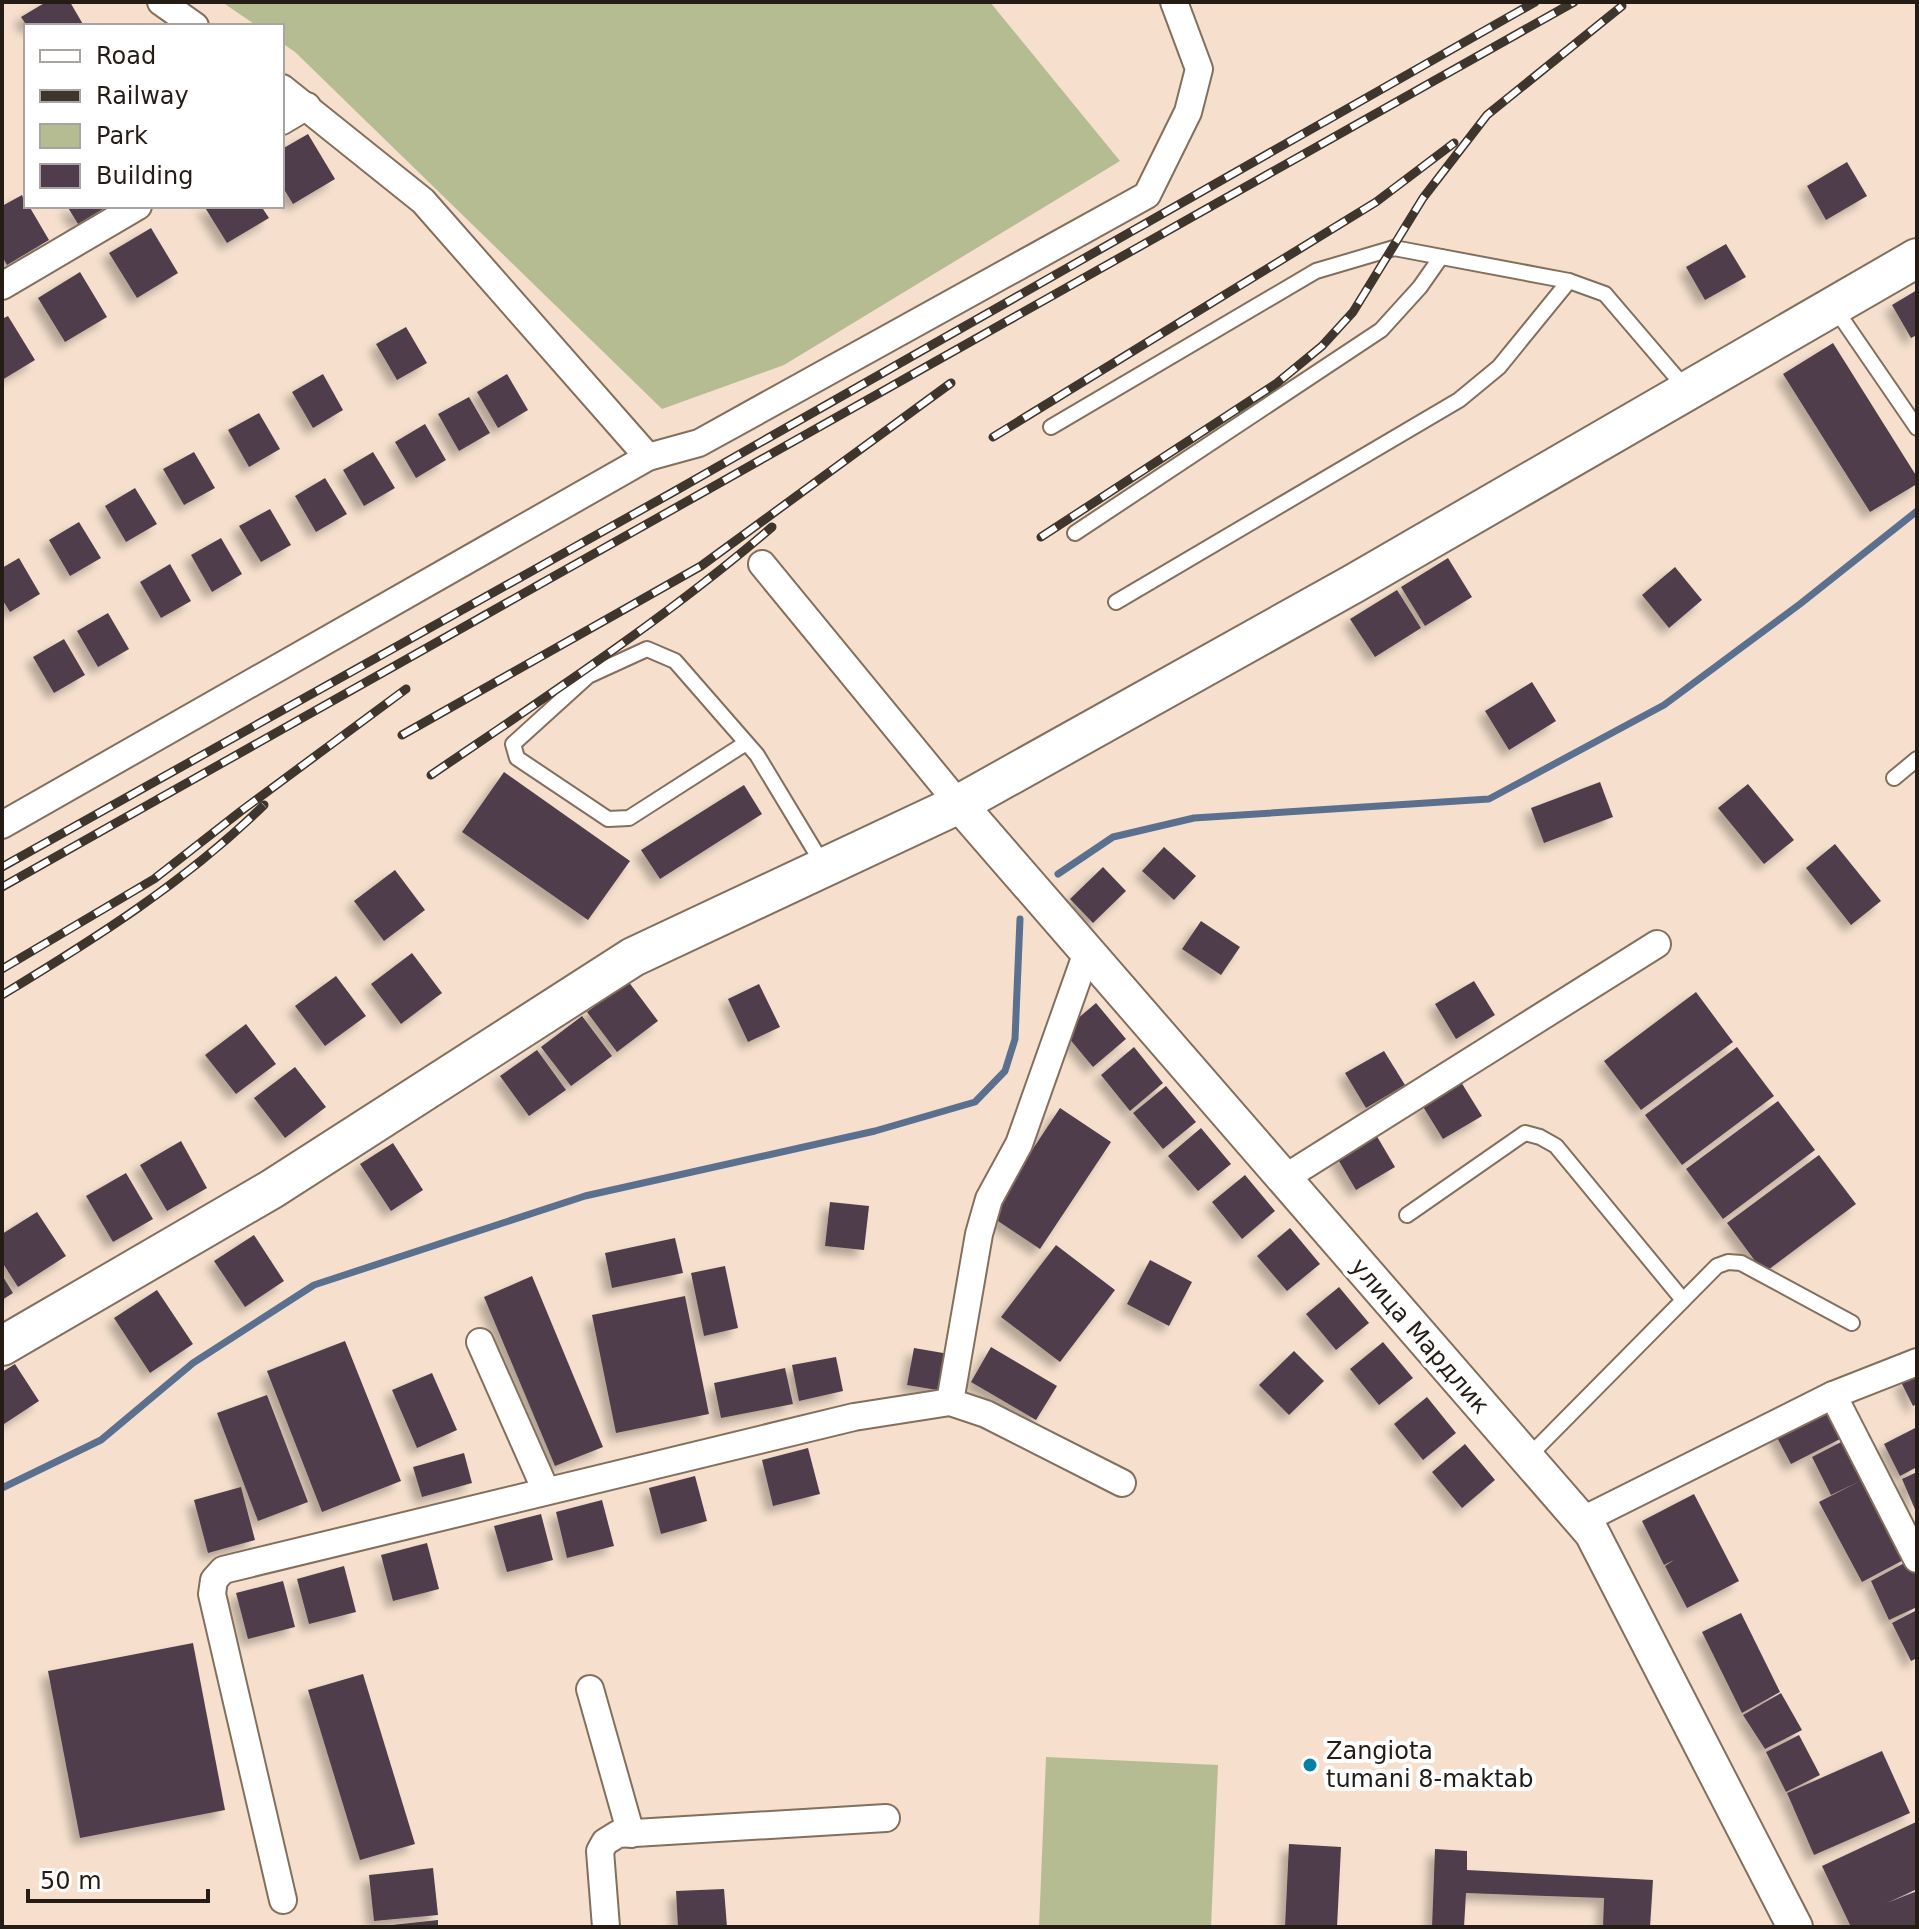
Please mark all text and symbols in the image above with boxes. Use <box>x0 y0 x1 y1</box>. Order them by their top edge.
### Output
legend <box>24 24 284 208</box>
text: Road <box>96 42 156 70</box>
text: Railway <box>96 82 189 110</box>
text: Park <box>96 122 148 150</box>
text: Building <box>96 162 193 190</box>
street label: улица Мардлик <box>1345 1253 1495 1419</box>
place label: Zangiota tumani 8-maktab <box>1326 1737 1533 1793</box>
marker: Zangiota tumani 8-maktab <box>1301 1756 1319 1774</box>
scale bar <box>28 1853 208 1903</box>
text: 50 m <box>40 1867 102 1895</box>

